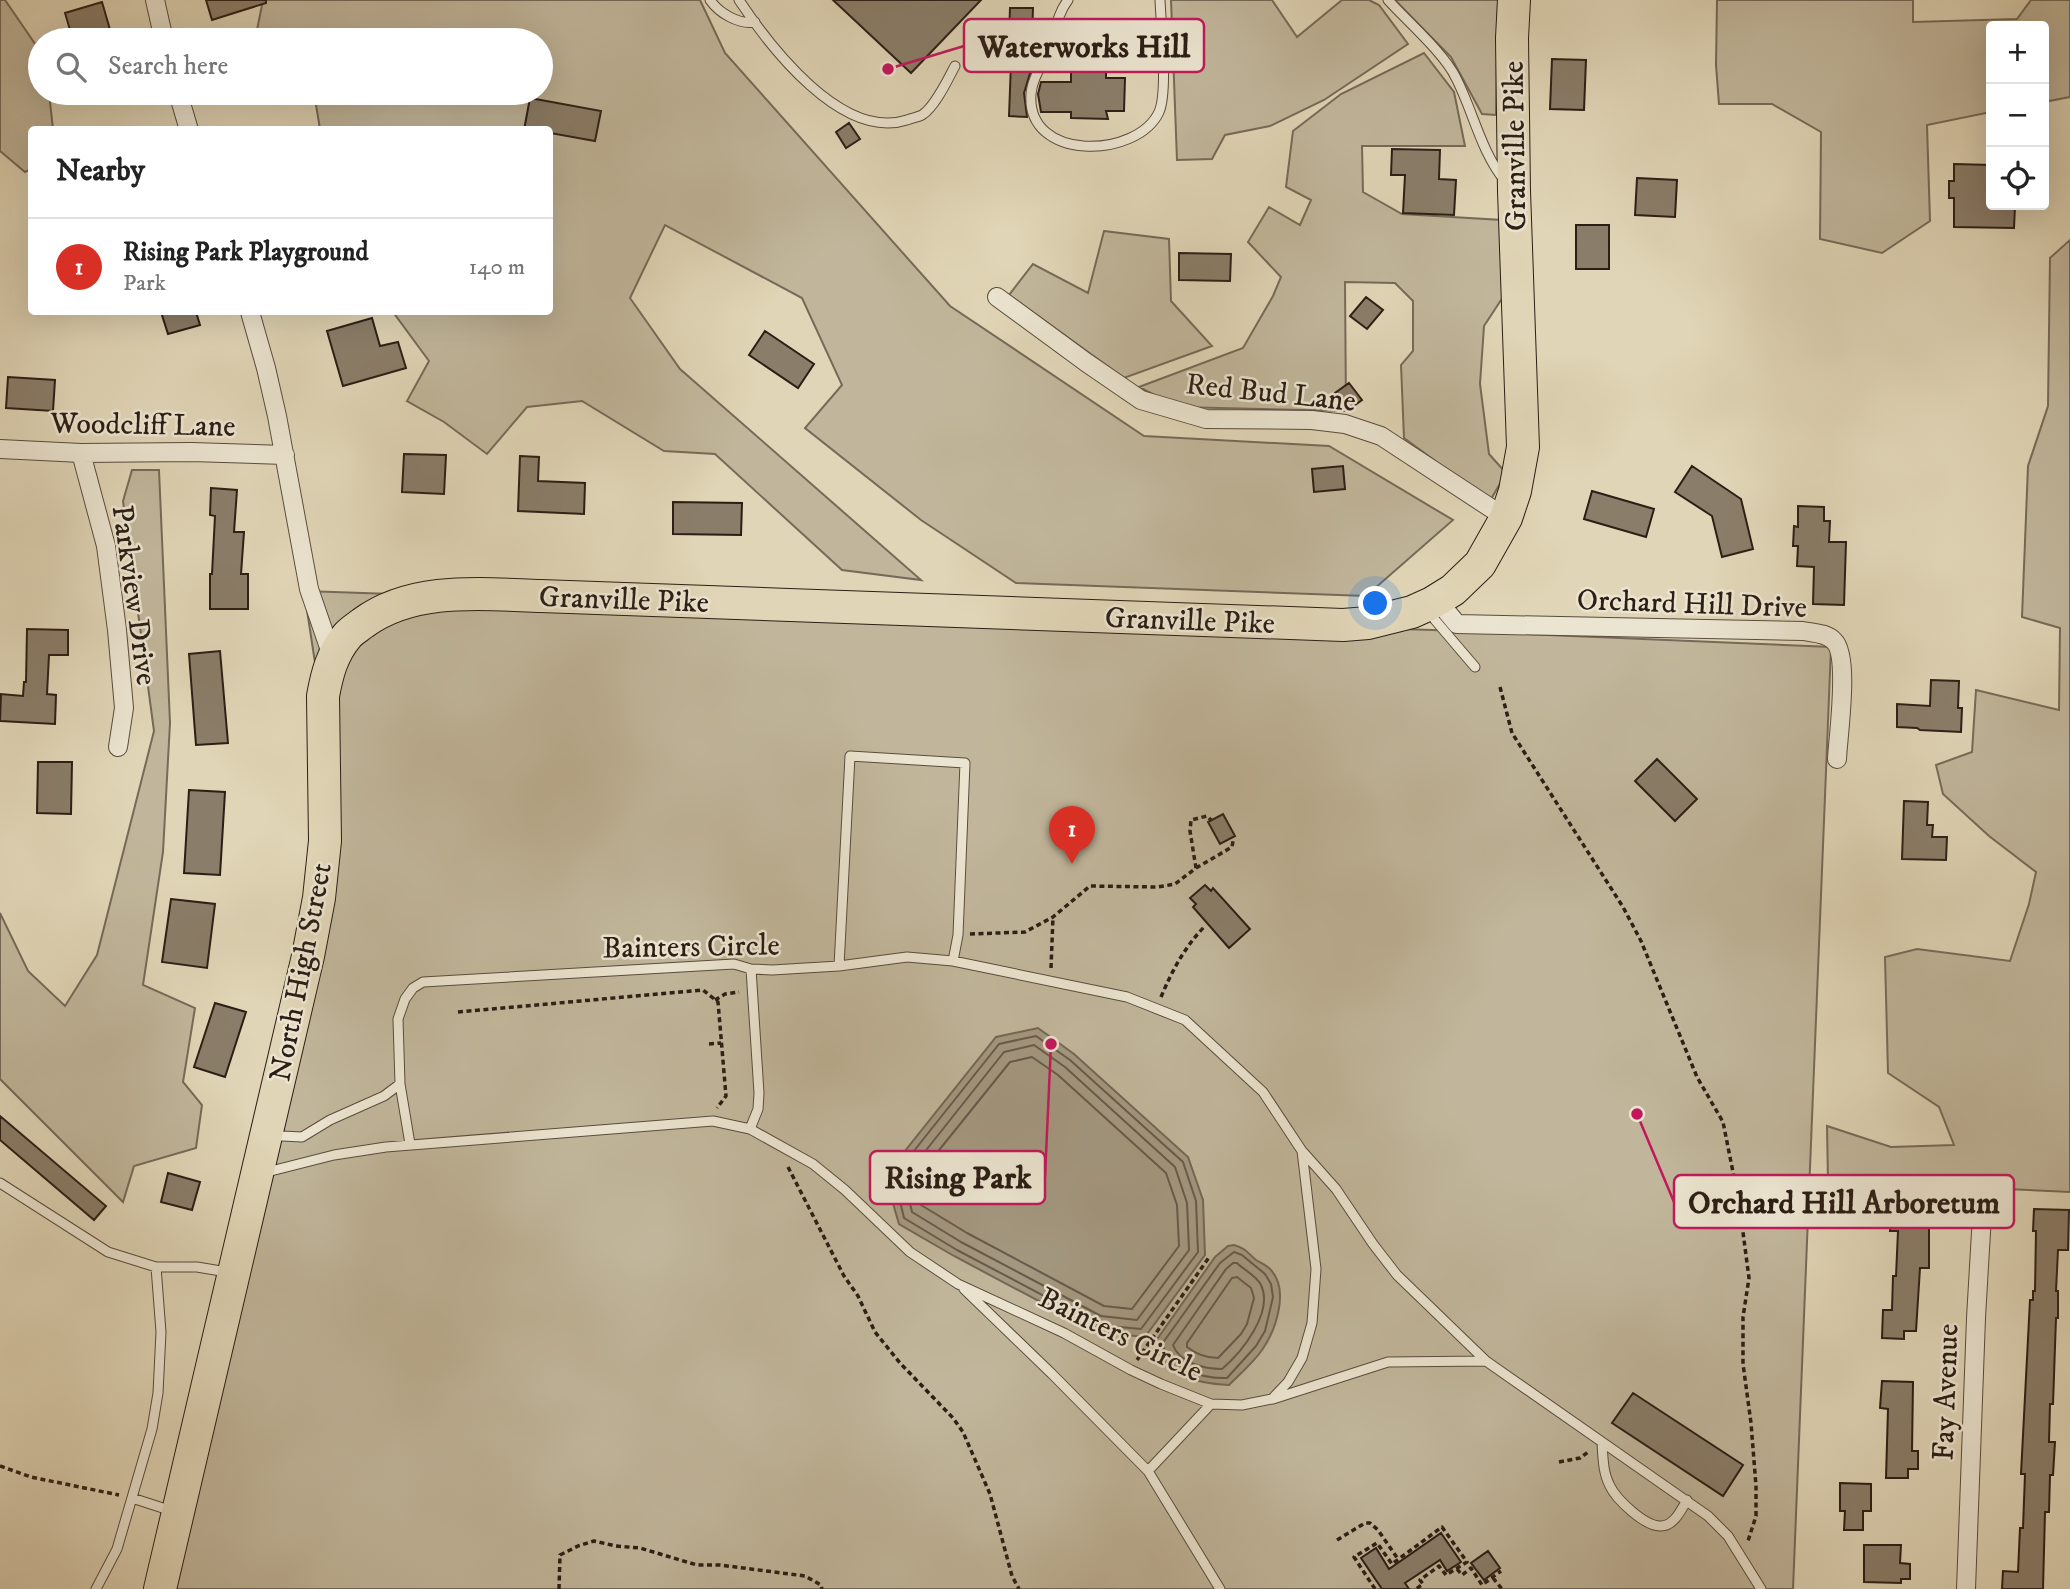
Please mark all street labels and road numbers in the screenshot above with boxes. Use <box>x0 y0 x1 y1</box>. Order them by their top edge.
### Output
street label: Granville Pike <box>1496 60 1535 231</box>
street label: Red Bud Lane <box>1184 366 1358 421</box>
street label: Woodcliff Lane <box>49 405 236 446</box>
street label: Parkview Drive <box>103 503 164 688</box>
street label: Granville Pike <box>538 579 710 622</box>
street label: Orchard Hill Drive <box>1576 582 1808 627</box>
street label: Granville Pike <box>1104 600 1276 643</box>
street label: North High Street <box>262 860 341 1085</box>
street label: Bainters Circle <box>602 927 780 968</box>
street label: Bainters Circle <box>1032 1280 1208 1391</box>
street label: Fay Avenue <box>1926 1323 1967 1461</box>

